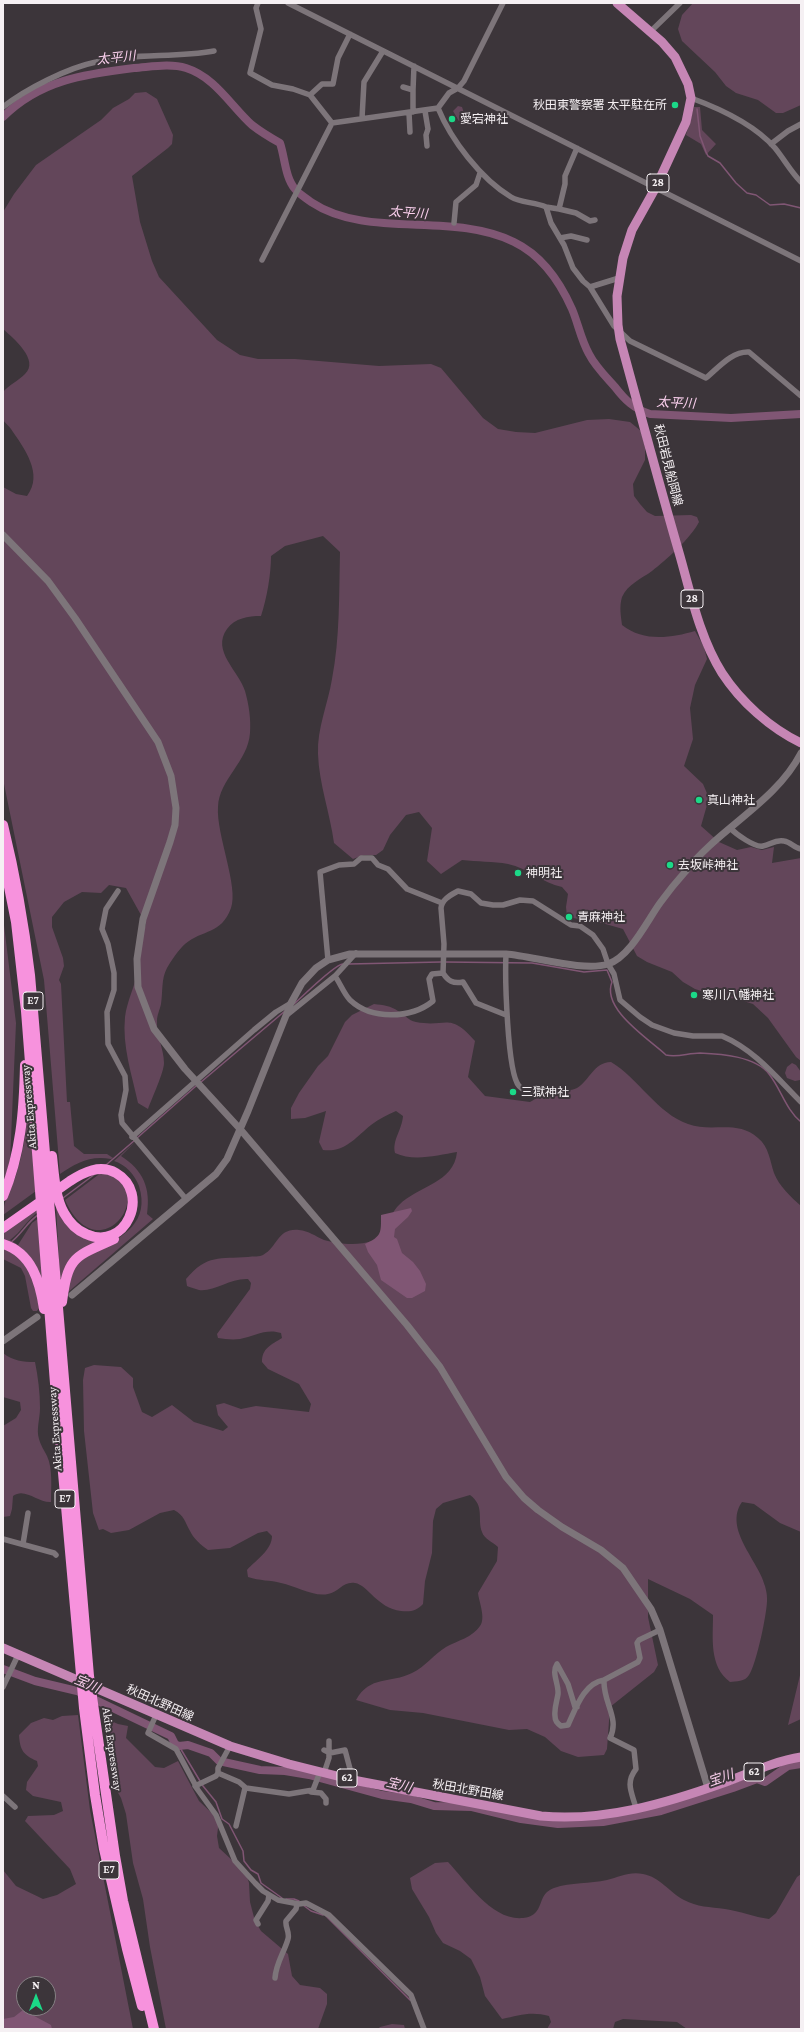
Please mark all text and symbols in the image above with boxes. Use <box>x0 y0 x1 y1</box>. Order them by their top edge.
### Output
water label: 太平川 <box>96 48 136 68</box>
place label: 秋田東警察署 太平駐在所 <box>533 98 667 112</box>
marker: 秋田東警察署 太平駐在所 <box>670 100 680 110</box>
place label: 愛宕神社 <box>460 112 508 126</box>
marker: 愛宕神社 <box>447 114 457 124</box>
road number: 28 <box>647 174 669 192</box>
water label: 太平川 <box>388 204 428 222</box>
water label: 太平川 <box>656 394 696 412</box>
street label: 秋田岩見船岡線 <box>651 423 685 507</box>
road number: 28 <box>681 590 703 608</box>
place label: 真山神社 <box>707 793 755 807</box>
marker: 真山神社 <box>694 795 704 805</box>
place label: 去坂峠神社 <box>678 858 738 872</box>
marker: 去坂峠神社 <box>665 860 675 870</box>
place label: 神明社 <box>526 866 562 880</box>
marker: 神明社 <box>513 868 523 878</box>
place label: 青麻神社 <box>577 910 625 924</box>
marker: 青麻神社 <box>564 912 574 922</box>
place label: 寒川八幡神社 <box>702 988 774 1002</box>
marker: 寒川八幡神社 <box>689 990 699 1000</box>
road number: E7 <box>23 992 43 1010</box>
street label: Akita Expressway <box>18 1064 40 1150</box>
place label: 三獄神社 <box>521 1085 569 1099</box>
marker: 三獄神社 <box>508 1087 518 1097</box>
street label: Akita Expressway <box>45 1387 65 1471</box>
road number: E7 <box>55 1490 75 1508</box>
water label: 宝川 <box>72 1672 102 1696</box>
street label: 秋田北野田線 <box>124 1682 196 1724</box>
street label: Akita Expressway <box>99 1706 125 1792</box>
road number: 62 <box>744 1763 764 1781</box>
water label: 宝川 <box>706 1766 736 1790</box>
road number: 62 <box>337 1769 357 1787</box>
water label: 宝川 <box>384 1774 414 1796</box>
street label: 秋田北野田線 <box>431 1777 505 1803</box>
road number: E7 <box>99 1861 119 1879</box>
north arrow <box>16 1976 56 2016</box>
text: N <box>32 1979 40 1991</box>

